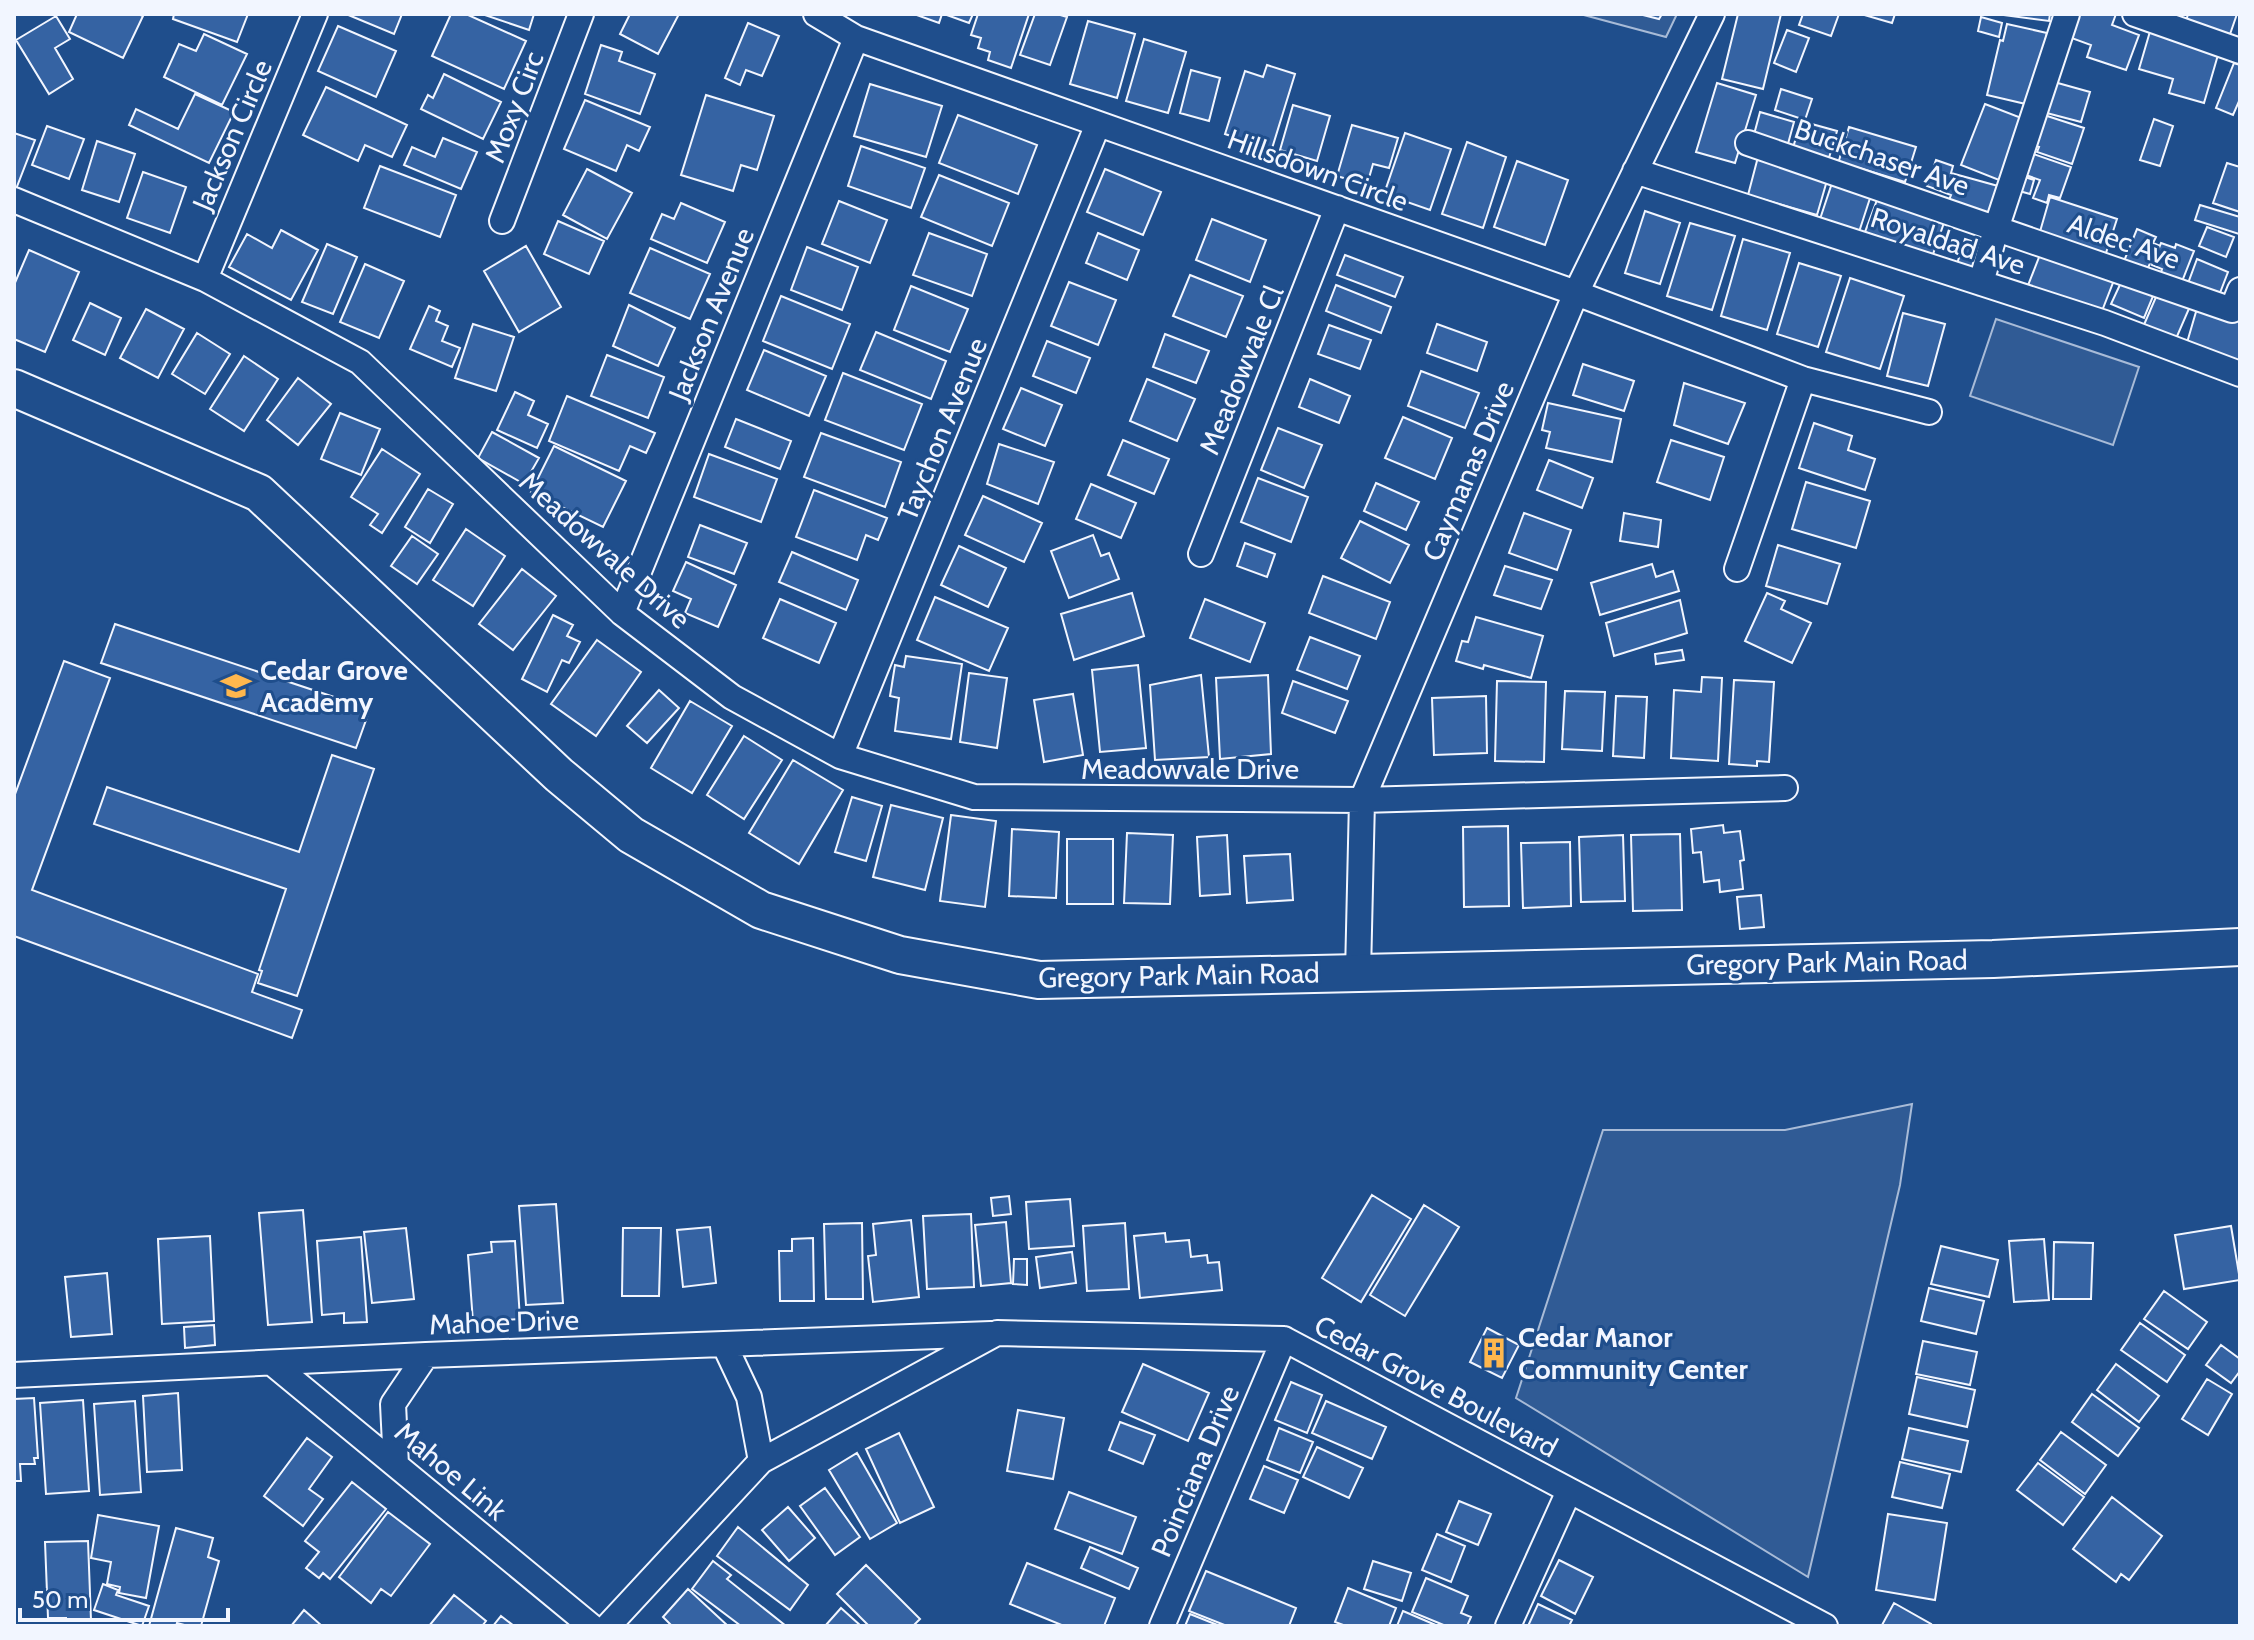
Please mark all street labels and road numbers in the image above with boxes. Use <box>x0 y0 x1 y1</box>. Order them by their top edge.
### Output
street label: Moxy Circ <box>477 47 551 167</box>
street label: Jackson Circle <box>185 54 279 216</box>
street label: Buckchaser Ave <box>1790 111 1974 203</box>
street label: Hillsdown Circle <box>1223 122 1413 218</box>
street label: Royaldad Ave <box>1867 200 2029 282</box>
street label: Aldec Ave <box>2063 206 2185 276</box>
street label: Jackson Avenue <box>661 223 761 406</box>
street label: Meadowvale Cl <box>1192 280 1290 459</box>
street label: Taychon Avenue <box>890 333 994 525</box>
street label: Caymanas Drive <box>1415 376 1521 566</box>
street label: Meadowvale Drive <box>513 464 697 636</box>
street label: Meadowvale Drive <box>1081 752 1299 786</box>
street label: Gregory Park Main Road <box>1686 943 1968 981</box>
street label: Gregory Park Main Road <box>1038 956 1320 994</box>
street label: Mahoe Drive <box>428 1302 580 1342</box>
street label: Cedar Grove Boulevard <box>1309 1308 1563 1464</box>
street label: Poinciana Drive <box>1144 1380 1246 1562</box>
street label: Mahoe Link <box>388 1414 514 1528</box>

